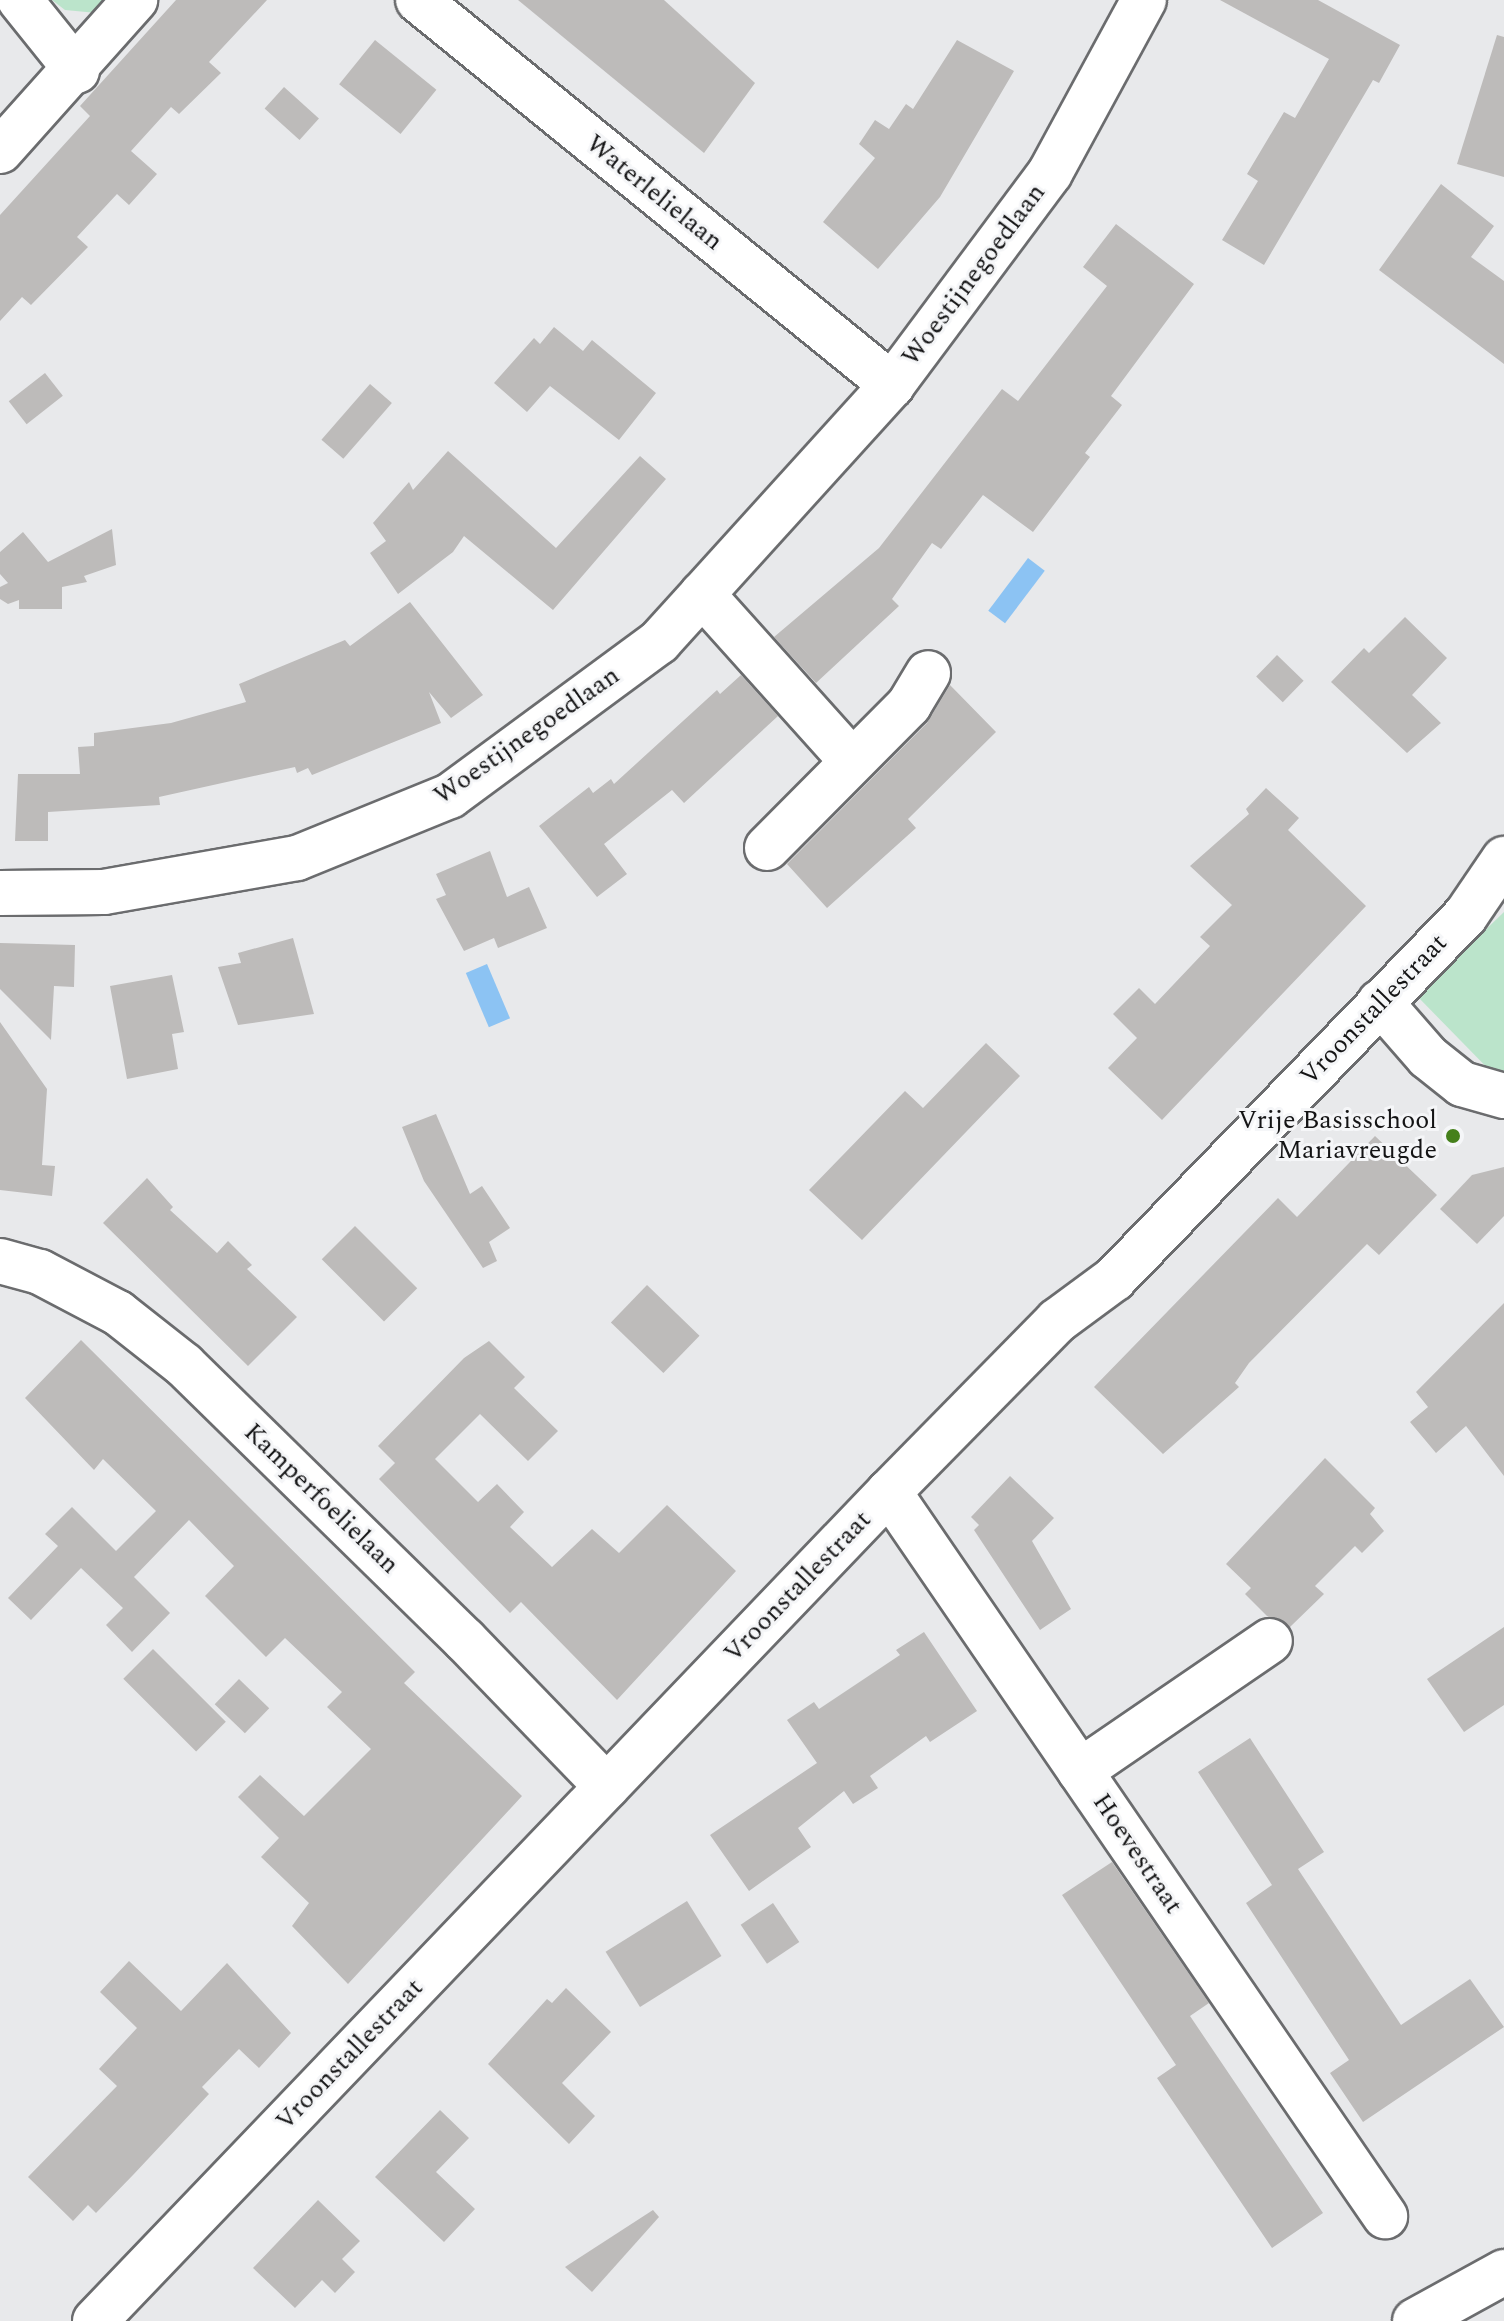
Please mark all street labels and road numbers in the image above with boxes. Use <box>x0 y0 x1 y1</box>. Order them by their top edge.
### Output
street label: Waterlelielaan <box>579 128 729 258</box>
street label: Woestijnegoedlaan <box>896 178 1052 372</box>
street label: Woestijnegoedlaan <box>428 660 626 812</box>
street label: Vroonstallestraat <box>1294 928 1454 1092</box>
street label: Kamperfoelielaan <box>237 1417 405 1581</box>
street label: Vroonstallestraat <box>718 1505 878 1669</box>
street label: Hoevestraat <box>1085 1788 1189 1920</box>
street label: Vroonstallestraat <box>270 1973 430 2137</box>

